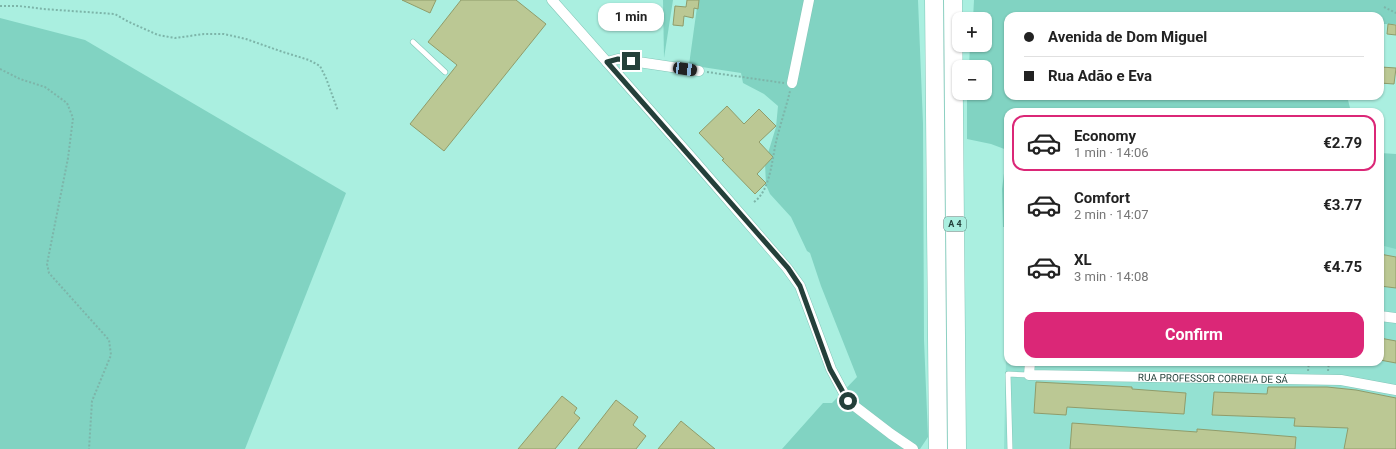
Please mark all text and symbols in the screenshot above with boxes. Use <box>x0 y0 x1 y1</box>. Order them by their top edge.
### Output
callout: 1 min <box>598 3 664 31</box>
text: 1 min <box>615 9 647 24</box>
map controls <box>952 12 992 100</box>
button: + <box>952 12 992 52</box>
text: Avenida de Dom Miguel <box>1048 28 1207 46</box>
route end <box>622 52 640 70</box>
button: − <box>952 60 992 100</box>
car <box>672 61 698 77</box>
text: Rua Adão e Eva <box>1048 67 1152 85</box>
icon: car <box>1026 125 1062 161</box>
text: Economy <box>1074 127 1136 145</box>
text: €2.79 <box>1323 134 1362 152</box>
text: 1 min · 14:06 <box>1074 145 1149 160</box>
icon: car <box>1026 187 1062 223</box>
text: Comfort <box>1074 189 1130 207</box>
text: €3.77 <box>1323 196 1362 214</box>
text: 2 min · 14:07 <box>1074 207 1149 222</box>
road number: A 4 <box>944 217 966 231</box>
icon: car <box>1026 249 1062 285</box>
text: XL <box>1074 251 1092 269</box>
text: €4.75 <box>1323 258 1362 276</box>
text: 3 min · 14:08 <box>1074 269 1149 284</box>
button: Confirm <box>1024 312 1364 358</box>
street label: RUA PROFESSOR CORREIA DE SÁ <box>1138 371 1289 385</box>
route start <box>839 392 857 410</box>

